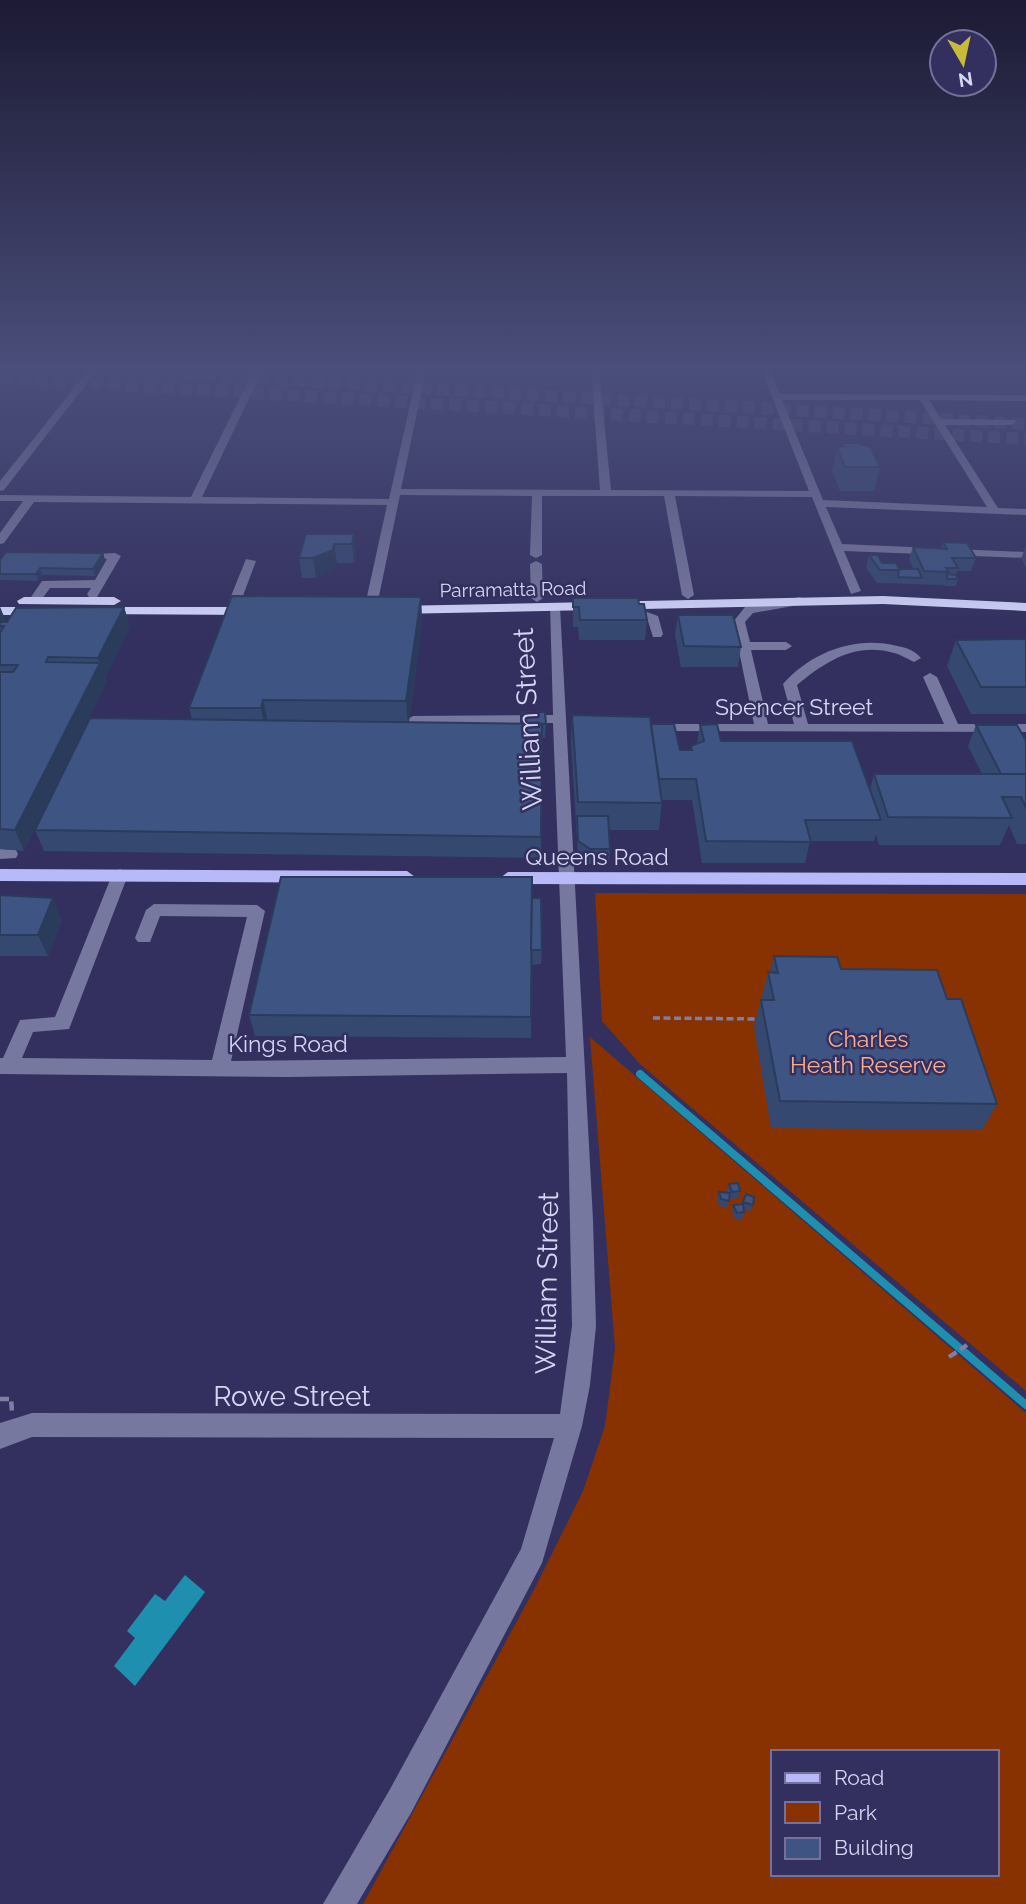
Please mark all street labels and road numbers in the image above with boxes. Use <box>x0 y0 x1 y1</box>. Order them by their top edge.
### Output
street label: Parramatta Road <box>439 577 587 601</box>
street label: William Street <box>507 626 549 811</box>
street label: Spencer Street <box>715 693 873 720</box>
street label: Queens Road <box>525 843 669 870</box>
street label: Kings Road <box>228 1030 348 1057</box>
street label: William Street <box>529 1191 565 1375</box>
street label: Rowe Street <box>213 1380 371 1413</box>

